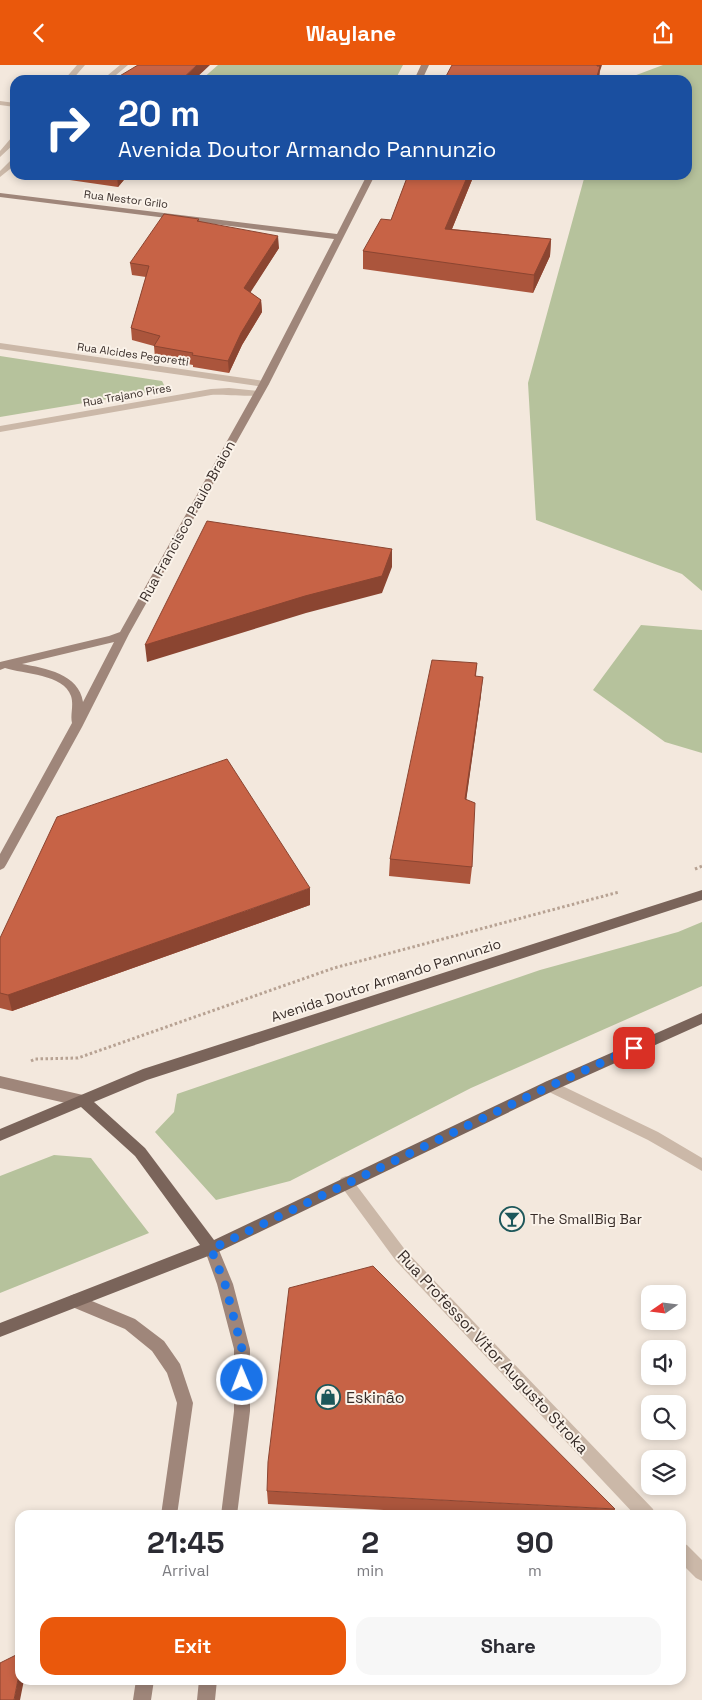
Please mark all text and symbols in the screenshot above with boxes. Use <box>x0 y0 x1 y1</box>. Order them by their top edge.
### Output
icon: back <box>25 19 53 47</box>
text: Waylane <box>306 19 396 47</box>
icon: share <box>649 19 677 47</box>
text: 20 m <box>118 92 200 136</box>
icon: right <box>35 95 100 160</box>
text: Avenida Doutor Armando Pannunzio <box>118 135 496 163</box>
street label: Rua Nestor Grilo <box>83 187 169 211</box>
street label: Rua Alcides Pegoretti <box>76 339 190 369</box>
street label: Rua Trajano Pires <box>82 380 172 410</box>
street label: Rua Francisco Paulo Braion <box>135 437 239 605</box>
street label: Avenida Doutor Armando Pannunzio <box>269 934 503 1026</box>
pin <box>613 1027 655 1069</box>
icon: arrive <box>620 1034 648 1062</box>
bar icon: The SmallBig Bar <box>499 1206 525 1232</box>
place label: The SmallBig Bar <box>530 1210 642 1228</box>
street label: Rua Professor Vitor Augusto Stroka <box>393 1246 593 1458</box>
north arrow <box>641 1285 686 1330</box>
map controls <box>641 1285 686 1495</box>
button: sound <box>641 1340 686 1385</box>
position arrow <box>215 1353 267 1405</box>
shop icon: Eskinão <box>315 1384 341 1410</box>
place label: Eskinão <box>346 1387 405 1408</box>
button: search <box>641 1395 686 1440</box>
button: layers <box>641 1450 686 1495</box>
text: 21:45 <box>147 1523 224 1562</box>
text: 2 <box>361 1523 379 1562</box>
text: 90 <box>516 1523 554 1562</box>
text: Arrival <box>162 1560 210 1581</box>
text: min <box>356 1560 384 1581</box>
text: m <box>528 1560 542 1581</box>
button: Exit <box>40 1617 346 1675</box>
button: Share <box>356 1617 661 1675</box>

